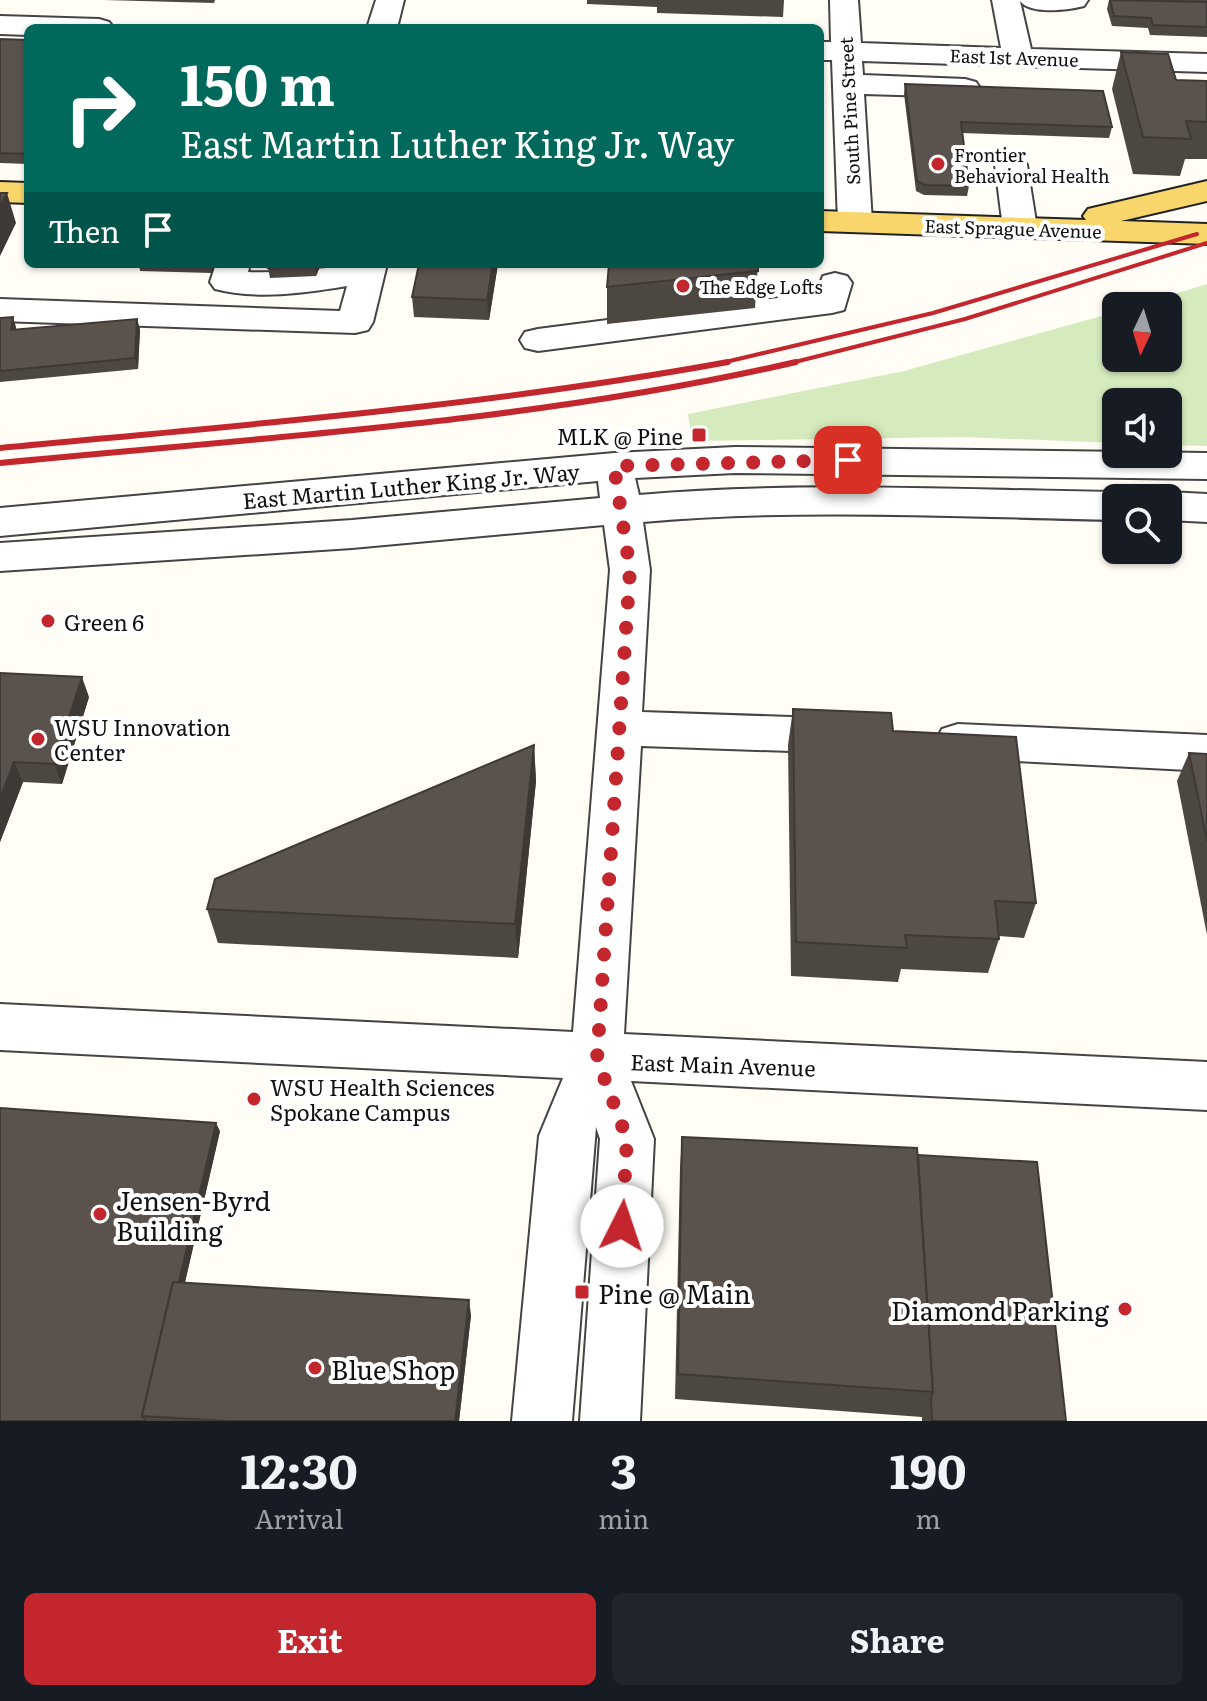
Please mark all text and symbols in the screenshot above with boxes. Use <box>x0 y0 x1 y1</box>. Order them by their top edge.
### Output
street label: South Pine Street <box>832 36 866 186</box>
text: 150 m <box>180 40 335 123</box>
street label: East 1st Avenue <box>949 41 1079 73</box>
icon: right <box>48 56 152 160</box>
text: East Martin Luther King Jr. Way <box>180 116 734 169</box>
place label: Frontier Behavioral Health <box>954 141 1110 189</box>
marker: Frontier Behavioral Health <box>929 155 947 173</box>
text: Then <box>48 208 120 252</box>
icon: arrive <box>136 208 180 252</box>
street label: East Sprague Avenue <box>924 211 1102 245</box>
place label: The Edge Lofts <box>699 273 823 300</box>
marker: The Edge Lofts <box>674 277 692 295</box>
north arrow <box>1102 292 1182 372</box>
map controls <box>1102 292 1182 564</box>
button: sound <box>1102 388 1182 468</box>
place label: MLK @ Pine <box>556 419 683 452</box>
marker: MLK @ Pine <box>690 426 708 444</box>
pin <box>814 426 882 494</box>
icon: arrive <box>826 438 870 482</box>
street label: East Martin Luther King Jr. Way <box>241 454 581 516</box>
button: search <box>1102 484 1182 564</box>
place label: Green 6 <box>64 605 144 638</box>
marker: Green 6 <box>39 612 57 630</box>
place label: WSU Innovation Center <box>54 710 231 768</box>
marker: WSU Innovation Center <box>29 730 47 748</box>
street label: East Main Avenue <box>630 1044 816 1084</box>
place label: WSU Health Sciences Spokane Campus <box>270 1070 495 1128</box>
marker: WSU Health Sciences Spokane Campus <box>245 1090 263 1108</box>
place label: Jensen-Byrd Building <box>116 1180 271 1249</box>
position arrow <box>580 1184 664 1268</box>
marker: Jensen-Byrd Building <box>91 1205 109 1223</box>
place label: Pine @ Main <box>598 1273 751 1312</box>
marker: Pine @ Main <box>573 1283 591 1301</box>
place label: Diamond Parking <box>891 1290 1109 1329</box>
marker: Diamond Parking <box>1116 1300 1134 1318</box>
place label: Blue Shop <box>331 1349 455 1388</box>
marker: Blue Shop <box>306 1359 324 1377</box>
text: 12:30 <box>240 1433 358 1504</box>
text: 3 <box>610 1433 637 1504</box>
text: 190 <box>890 1433 967 1504</box>
text: Arrival <box>255 1498 343 1537</box>
text: min <box>598 1498 649 1537</box>
text: m <box>915 1498 941 1537</box>
button: Exit <box>24 1593 596 1685</box>
button: Share <box>612 1593 1183 1685</box>

